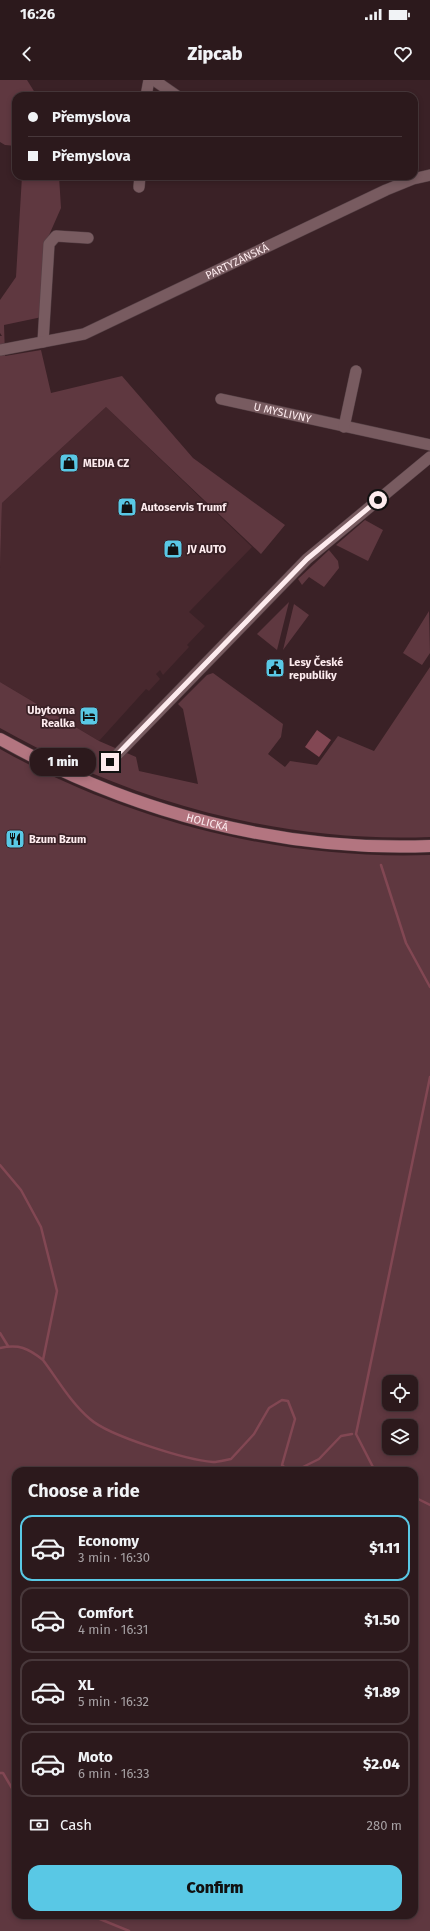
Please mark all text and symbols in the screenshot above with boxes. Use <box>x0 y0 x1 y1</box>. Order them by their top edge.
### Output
text: 16:26 <box>20 5 55 23</box>
icon: back <box>16 43 38 65</box>
text: Zipcab <box>188 43 242 65</box>
icon: heart <box>392 43 414 65</box>
text: Přemyslova <box>52 108 131 126</box>
text: Přemyslova <box>52 147 131 165</box>
street label: PARTYZÁNSKÁ <box>203 239 271 282</box>
street label: U MYSLIVNY <box>252 400 313 425</box>
shop icon: MEDIA CZ <box>58 452 80 474</box>
place label: MEDIA CZ <box>83 457 129 470</box>
route start <box>369 491 387 509</box>
shop icon: Autoservis Trumf <box>116 496 138 518</box>
place label: Autoservis Trumf <box>140 501 227 514</box>
shop icon: JV AUTO <box>162 538 184 560</box>
place label: JV AUTO <box>186 543 226 556</box>
place label: Lesy České republiky <box>289 655 343 682</box>
public building icon: Lesy České republiky <box>264 657 286 679</box>
place label: Ubytovna Realka <box>27 704 75 730</box>
hotel icon: Ubytovna Realka <box>78 705 100 727</box>
callout: 1 min <box>30 748 96 776</box>
route end <box>101 753 119 771</box>
text: 1 min <box>47 754 79 769</box>
street label: HOLICKÁ <box>185 810 231 834</box>
restaurant icon: Bzum Bzum <box>4 828 26 850</box>
place label: Bzum Bzum <box>29 833 86 846</box>
map controls <box>382 1375 418 1455</box>
button: locate <box>382 1375 418 1411</box>
button: layers <box>382 1419 418 1455</box>
text: Choose a ride <box>28 1480 140 1502</box>
icon: car <box>30 1530 66 1566</box>
text: Economy <box>78 1532 139 1550</box>
text: $1.11 <box>369 1539 400 1557</box>
text: 3 min · 16:30 <box>78 1550 150 1565</box>
icon: car <box>30 1602 66 1638</box>
text: Comfort <box>78 1604 134 1622</box>
text: $1.50 <box>364 1611 400 1629</box>
text: 4 min · 16:31 <box>78 1622 148 1637</box>
icon: car <box>30 1674 66 1710</box>
text: XL <box>78 1676 94 1694</box>
text: $1.89 <box>364 1683 400 1701</box>
text: 5 min · 16:32 <box>78 1694 149 1709</box>
icon: car <box>30 1746 66 1782</box>
text: Moto <box>78 1748 113 1766</box>
text: $2.04 <box>363 1755 400 1773</box>
text: 6 min · 16:33 <box>78 1766 150 1781</box>
icon: cash <box>28 1814 50 1836</box>
text: Cash <box>60 1816 92 1834</box>
text: 280 m <box>367 1818 402 1833</box>
button: Confirm <box>28 1865 402 1911</box>

